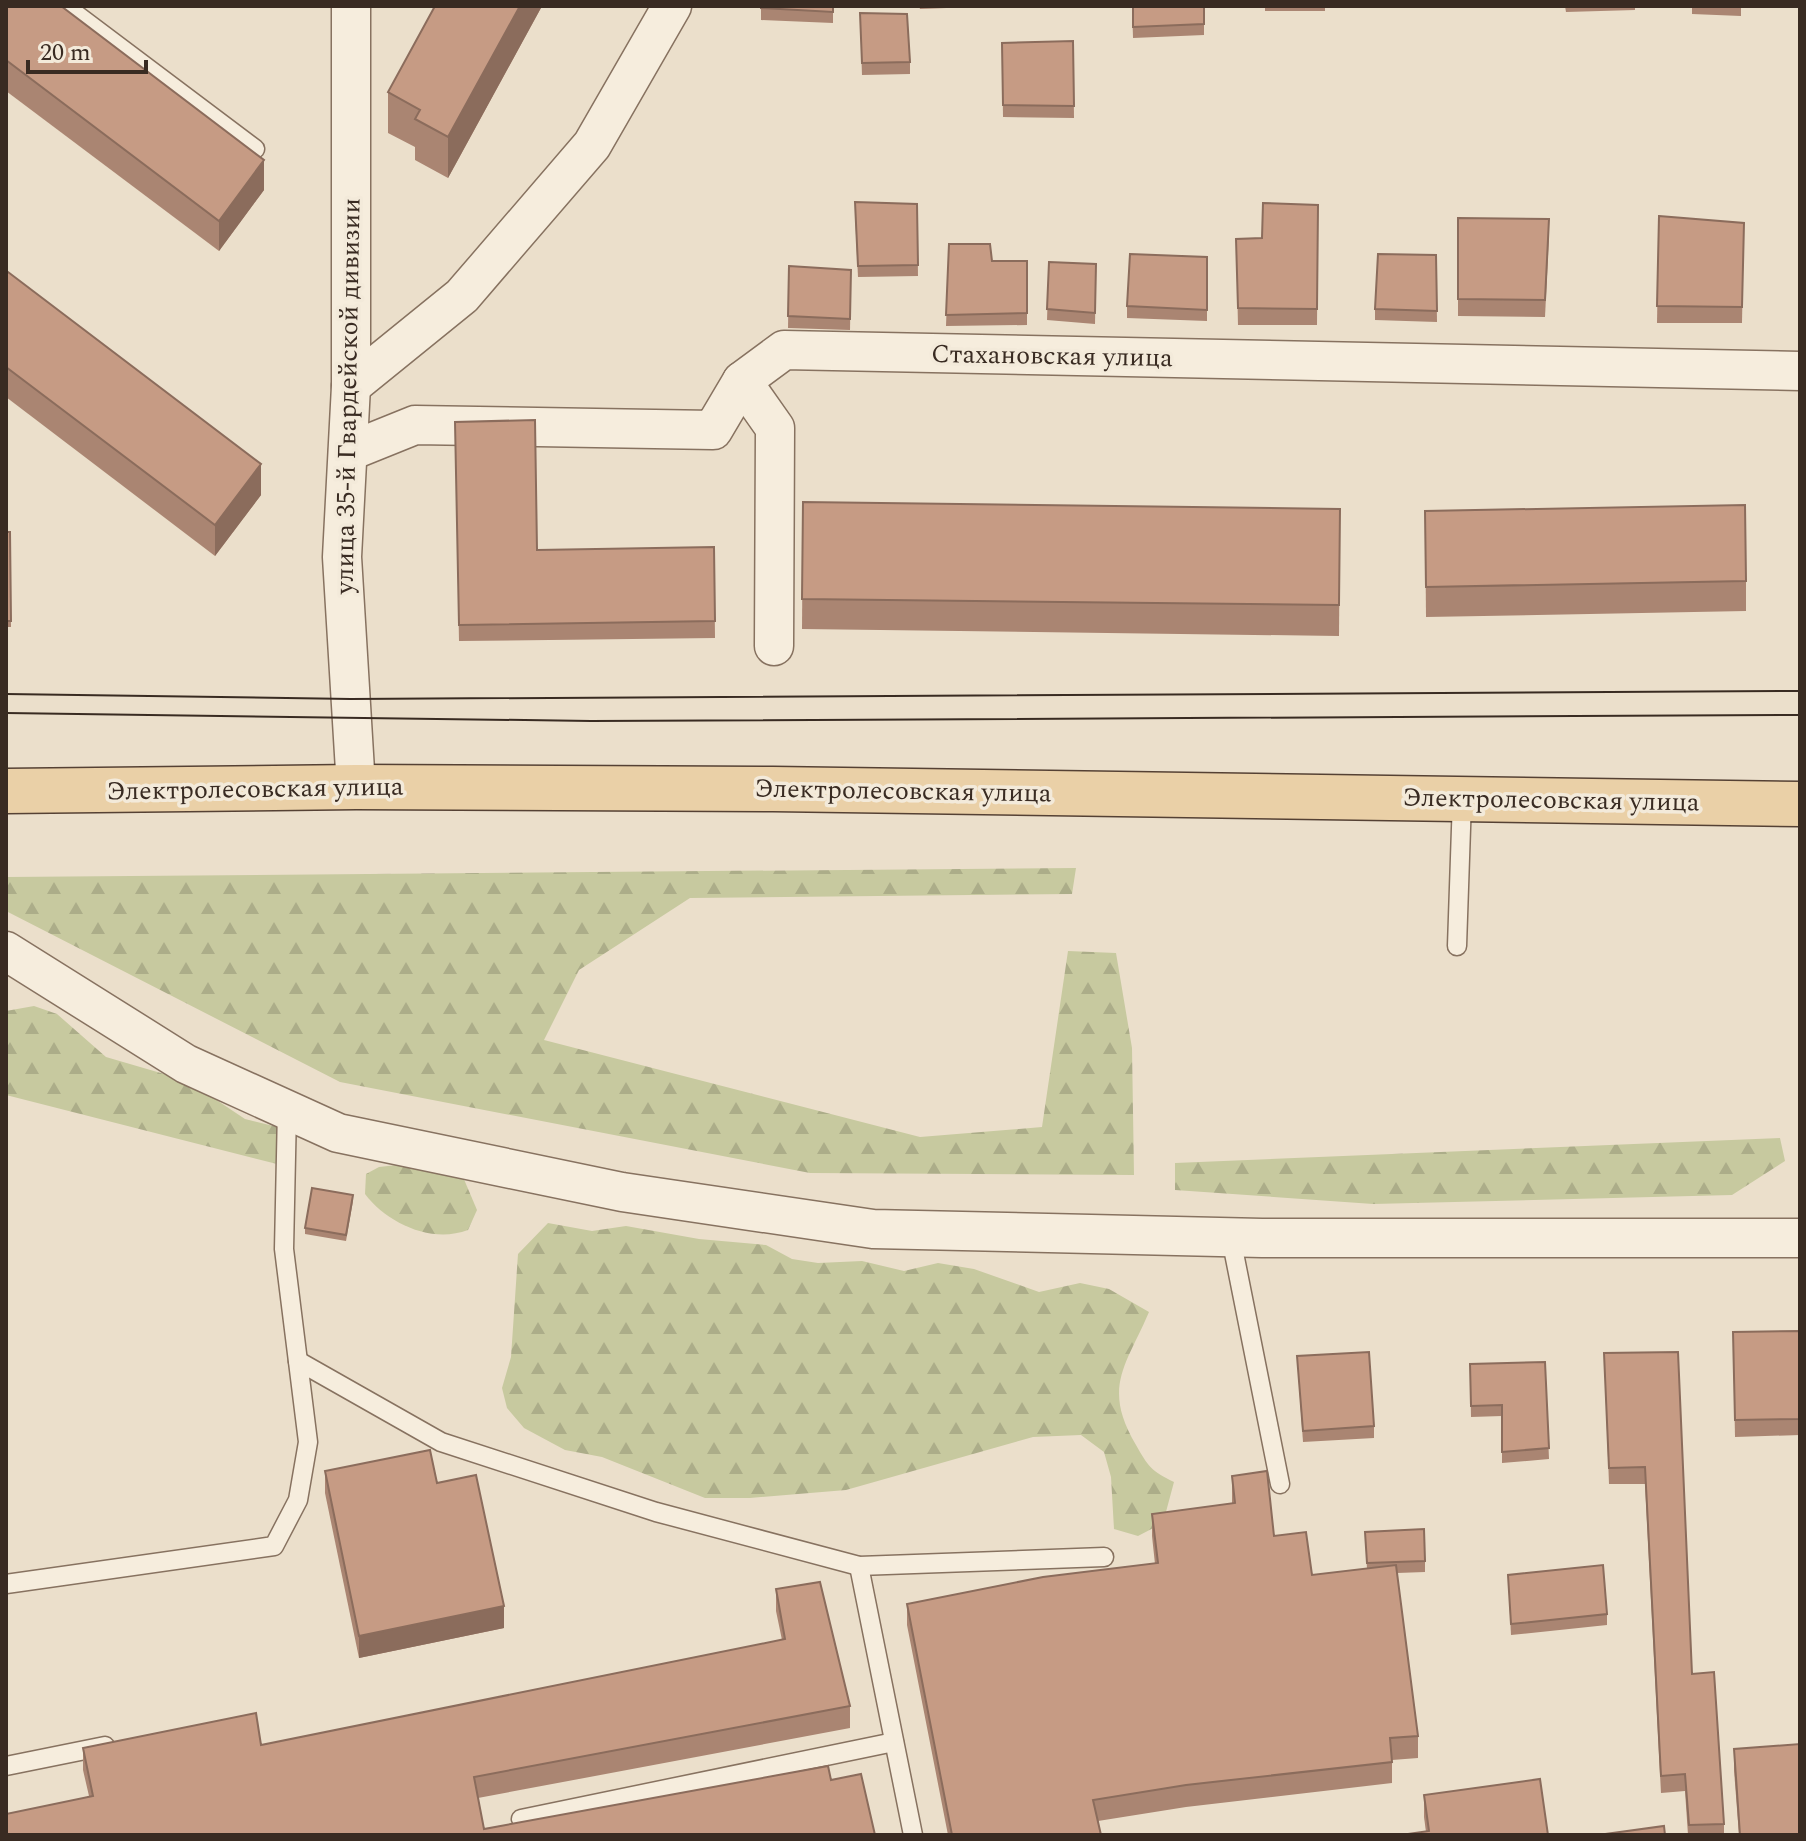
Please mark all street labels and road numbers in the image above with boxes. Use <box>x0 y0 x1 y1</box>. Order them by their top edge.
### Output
street label: улица 35-й Гвардейской дивизии <box>325 198 371 595</box>
street label: Стахановская улица <box>931 334 1174 378</box>
street label: Электролесовская улица <box>106 766 404 812</box>
street label: Электролесовская улица <box>754 768 1052 814</box>
street label: Электролесовская улица <box>1402 777 1700 823</box>

